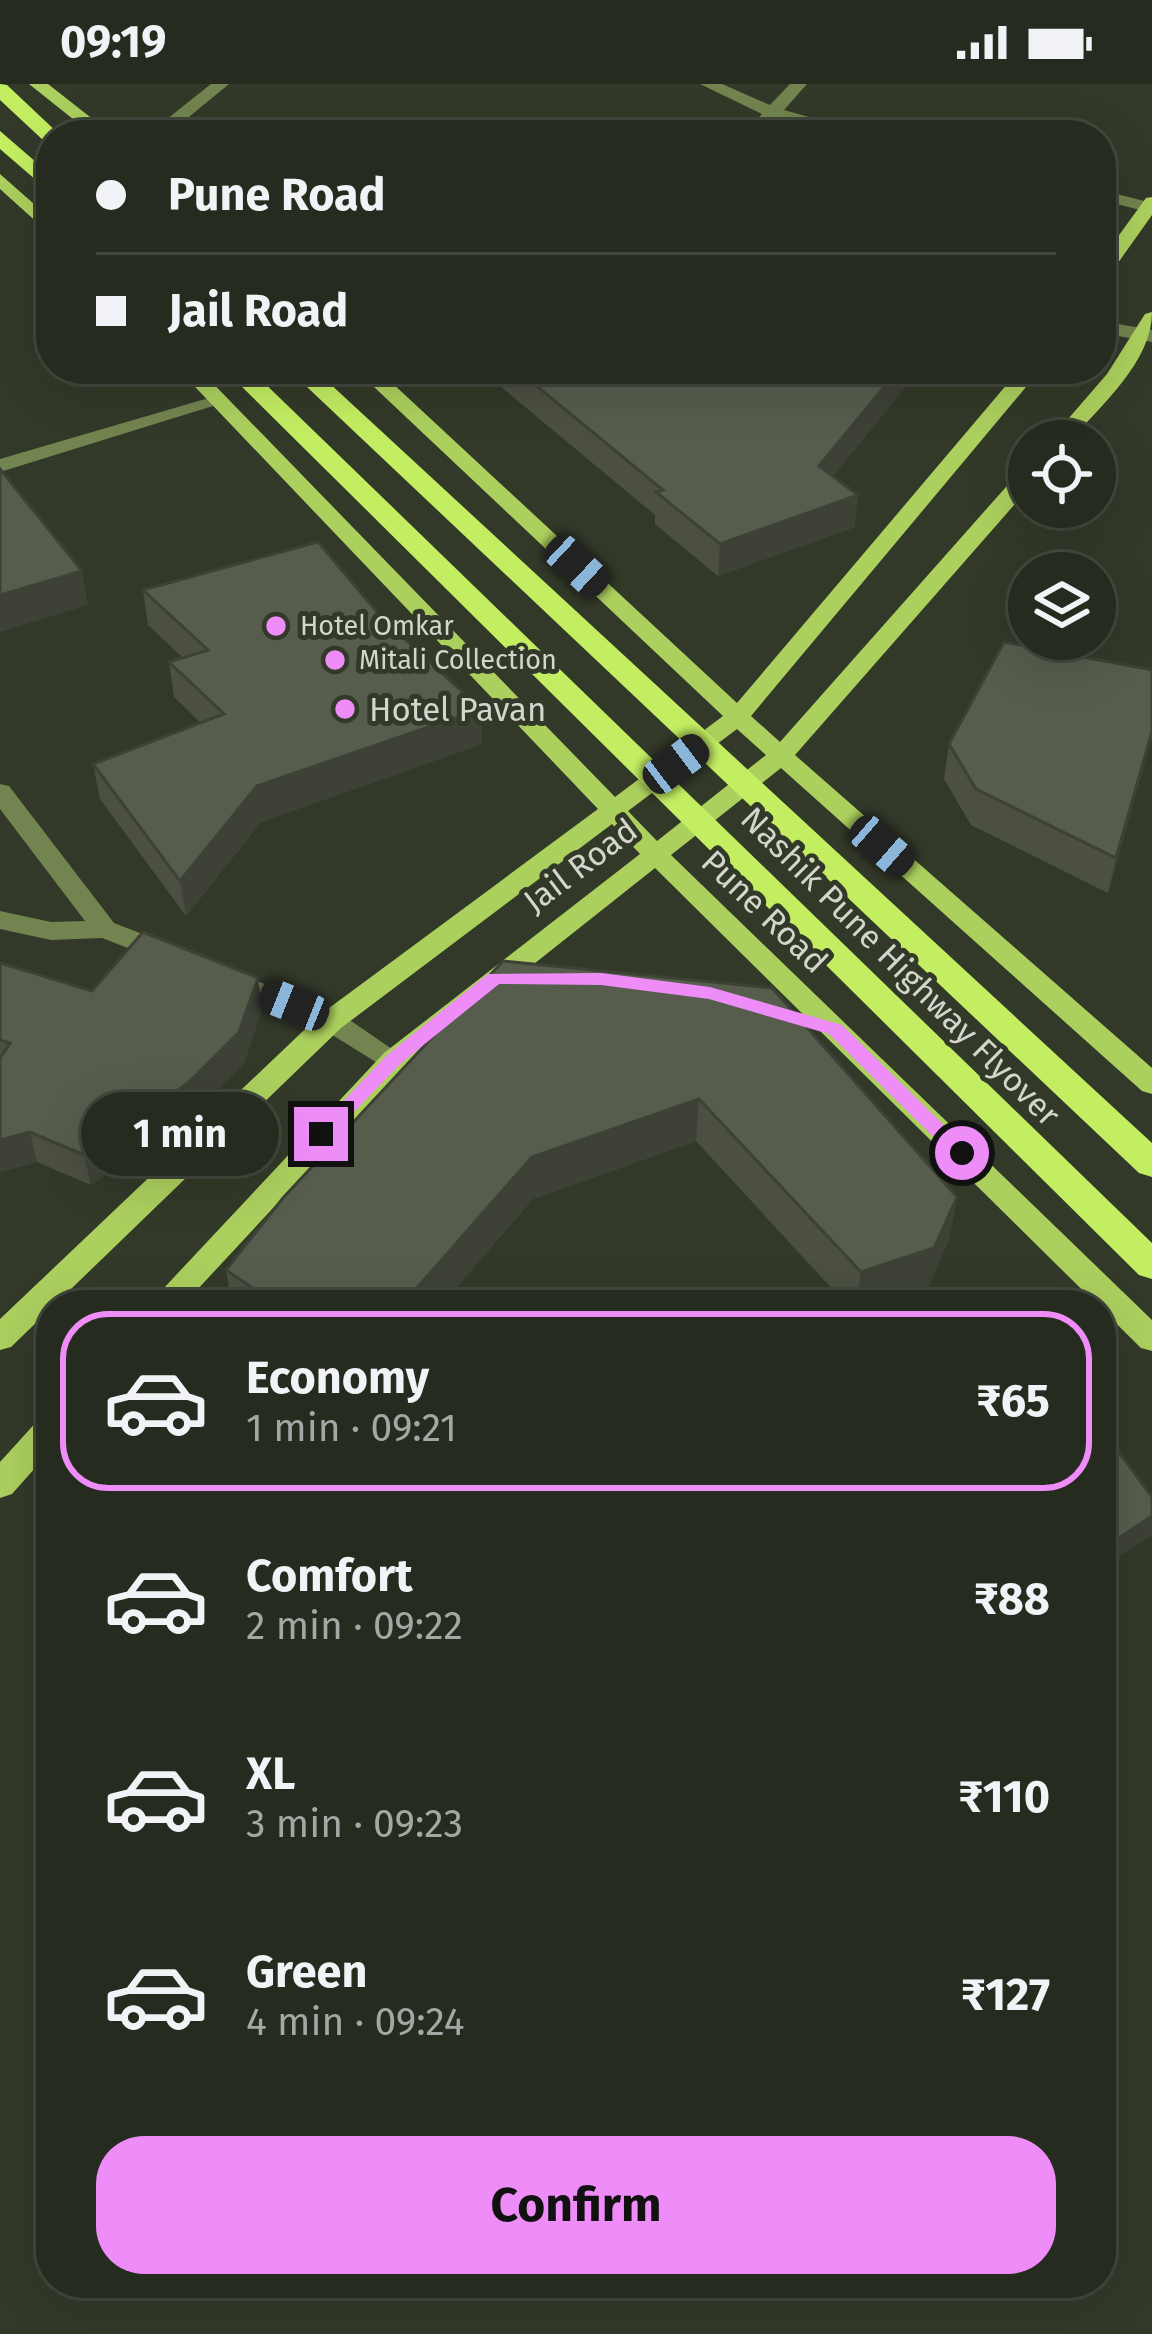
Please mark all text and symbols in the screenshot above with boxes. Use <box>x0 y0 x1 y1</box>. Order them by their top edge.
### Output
text: 09:19 <box>60 15 166 69</box>
text: Pune Road <box>168 168 386 222</box>
text: Jail Road <box>168 284 348 338</box>
map controls <box>1008 420 1116 660</box>
button: locate <box>1008 420 1116 528</box>
car <box>538 528 616 604</box>
button: layers <box>1008 552 1116 660</box>
place label: Hotel Omkar <box>300 610 454 642</box>
marker: Hotel Omkar <box>263 613 289 639</box>
place label: Mitali Collection <box>359 644 557 676</box>
marker: Mitali Collection <box>322 647 348 673</box>
place label: Hotel Pavan <box>369 690 546 730</box>
marker: Hotel Pavan <box>332 696 358 722</box>
car <box>636 728 716 800</box>
street label: Nashik Pune Highway Flyover <box>732 799 1068 1135</box>
car <box>843 809 921 883</box>
street label: Jail Road <box>516 810 645 921</box>
street label: Pune Road <box>693 842 836 982</box>
car <box>254 975 334 1035</box>
callout: 1 min <box>81 1092 279 1176</box>
route end <box>294 1107 348 1161</box>
text: 1 min <box>133 1111 227 1157</box>
route start <box>935 1126 989 1180</box>
icon: car <box>102 1347 210 1455</box>
text: Economy <box>246 1351 429 1405</box>
text: ₹65 <box>976 1374 1050 1428</box>
text: 1 min · 09:21 <box>246 1405 457 1451</box>
icon: car <box>102 1545 210 1653</box>
text: Comfort <box>246 1549 413 1603</box>
text: ₹88 <box>974 1572 1050 1626</box>
text: 2 min · 09:22 <box>246 1603 463 1649</box>
icon: car <box>102 1743 210 1851</box>
text: XL <box>246 1747 295 1801</box>
text: ₹110 <box>958 1770 1050 1824</box>
text: 3 min · 09:23 <box>246 1801 463 1847</box>
icon: car <box>102 1941 210 2049</box>
text: Green <box>246 1945 367 1999</box>
text: ₹127 <box>961 1968 1050 2022</box>
text: 4 min · 09:24 <box>246 1999 465 2045</box>
button: Confirm <box>96 2136 1056 2274</box>

